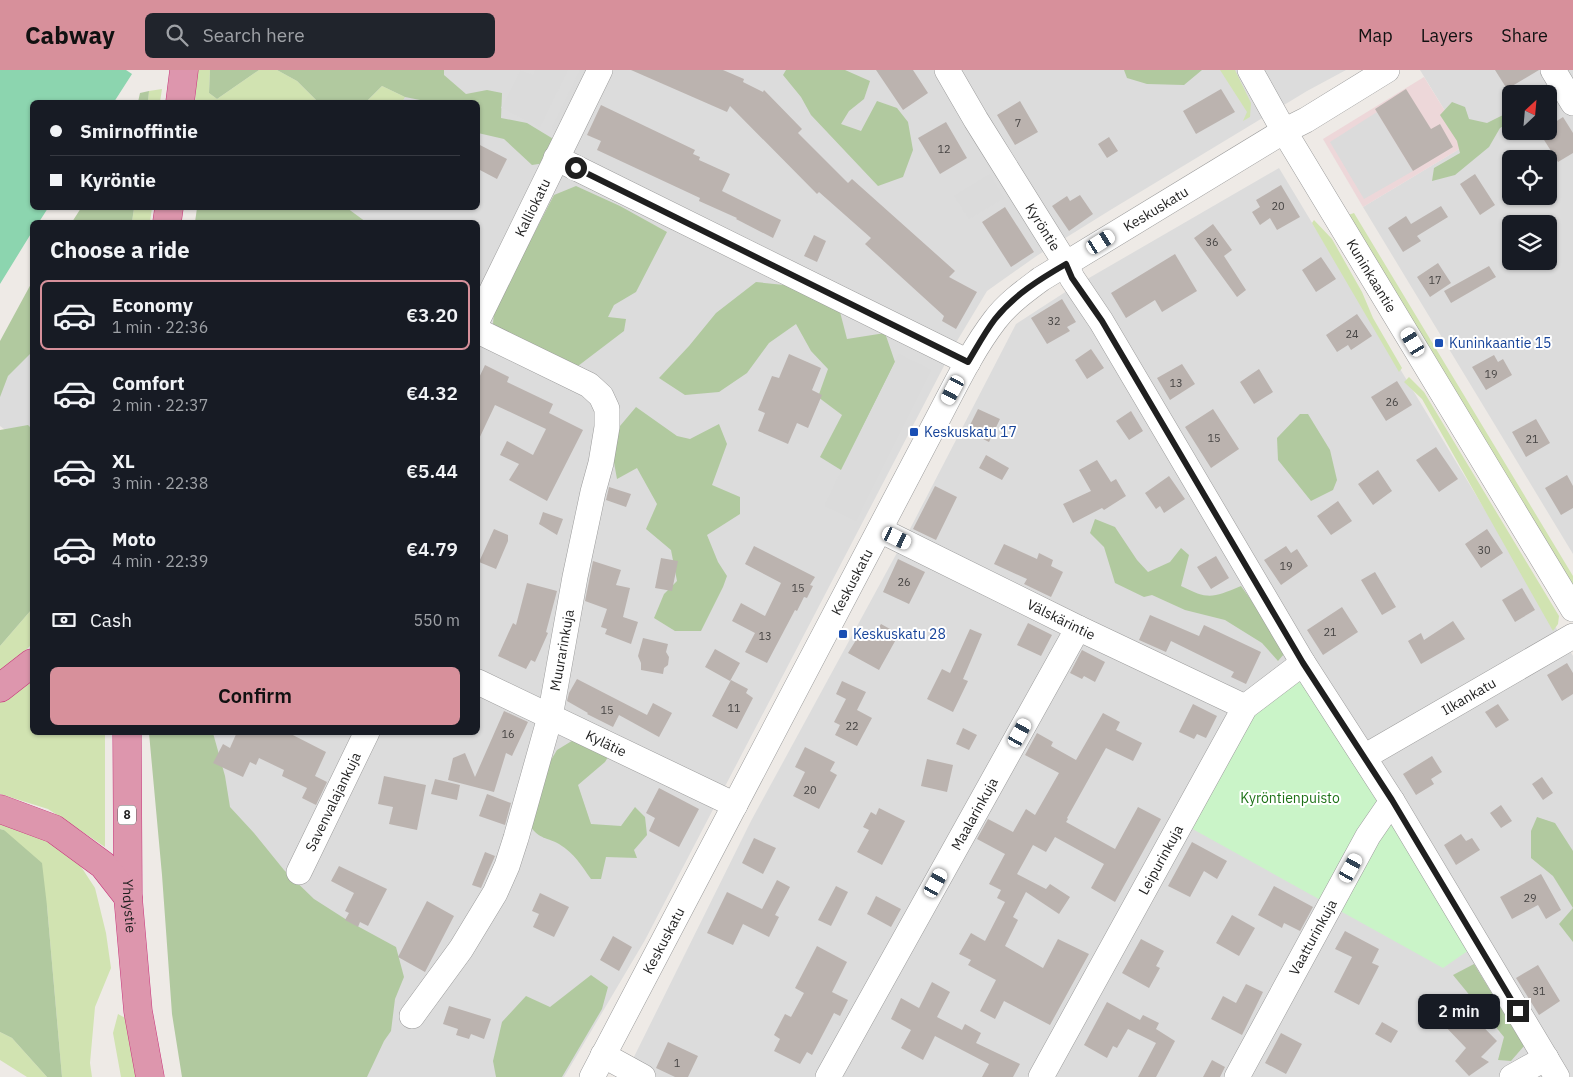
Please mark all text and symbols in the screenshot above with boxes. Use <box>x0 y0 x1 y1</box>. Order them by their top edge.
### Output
search box <box>145 13 495 58</box>
text: Cabway <box>25 19 115 51</box>
icon: search <box>163 21 191 49</box>
text: Search here <box>203 23 305 47</box>
text: Map <box>1358 24 1393 47</box>
text: Layers <box>1421 24 1473 47</box>
text: Share <box>1501 24 1548 47</box>
north arrow <box>1502 85 1558 140</box>
map controls <box>1502 85 1557 270</box>
house number: 7 <box>1015 116 1021 130</box>
text: Smirnoffintie <box>80 119 198 143</box>
house number: 12 <box>937 142 951 156</box>
button: locate <box>1502 150 1557 205</box>
route start <box>565 157 587 179</box>
text: Kyröntie <box>80 168 156 192</box>
street label: Kalliokatu <box>511 176 554 240</box>
street label: Keskuskatu <box>1120 182 1192 236</box>
house number: 20 <box>1271 199 1285 213</box>
street label: Kyröntie <box>1021 200 1065 254</box>
button: layers <box>1502 215 1557 270</box>
car <box>1084 228 1117 256</box>
text: Choose a ride <box>50 235 190 264</box>
house number: 36 <box>1205 235 1219 249</box>
street label: Kuninkaantie <box>1342 236 1401 316</box>
house number: 17 <box>1428 273 1442 287</box>
icon: car <box>52 293 97 338</box>
text: Economy <box>112 293 193 317</box>
text: €3.20 <box>406 303 458 327</box>
house number: 32 <box>1047 314 1061 328</box>
text: 1 min · 22:36 <box>112 317 208 337</box>
car <box>1398 325 1427 359</box>
house number: 24 <box>1345 327 1359 341</box>
place label: Kuninkaantie 15 <box>1449 334 1552 352</box>
marker: Kuninkaantie 15 <box>1433 337 1445 349</box>
house number: 19 <box>1484 367 1498 381</box>
icon: car <box>52 371 97 416</box>
text: Comfort <box>112 371 185 395</box>
car <box>939 373 966 407</box>
house number: 13 <box>1169 376 1183 390</box>
text: €4.32 <box>406 381 458 405</box>
text: 2 min · 22:37 <box>112 395 208 415</box>
house number: 26 <box>1385 395 1399 409</box>
place label: Keskuskatu 17 <box>924 423 1017 441</box>
marker: Keskuskatu 17 <box>908 426 920 438</box>
house number: 15 <box>1207 431 1221 445</box>
house number: 21 <box>1525 432 1539 446</box>
icon: car <box>52 449 97 494</box>
text: XL <box>112 449 135 473</box>
text: €5.44 <box>406 459 458 483</box>
text: 3 min · 22:38 <box>112 473 208 493</box>
car <box>880 525 913 551</box>
icon: car <box>52 527 97 572</box>
text: Moto <box>112 527 156 551</box>
text: €4.79 <box>406 537 458 561</box>
house number: 30 <box>1477 543 1491 557</box>
street label: Keskuskatu <box>827 546 877 618</box>
text: 4 min · 22:39 <box>112 551 208 571</box>
house number: 19 <box>1279 559 1293 573</box>
house number: 26 <box>897 575 911 589</box>
house number: 15 <box>791 581 805 595</box>
street label: Välskärintie <box>1024 595 1098 644</box>
icon: cash <box>50 606 78 634</box>
street label: Muurarinkuja <box>546 607 578 692</box>
text: Cash <box>90 608 132 632</box>
text: 550 m <box>413 610 460 630</box>
place label: Keskuskatu 28 <box>853 625 946 643</box>
house number: 21 <box>1323 625 1337 639</box>
marker: Keskuskatu 28 <box>837 628 849 640</box>
house number: 13 <box>758 629 772 643</box>
button: Confirm <box>50 667 460 725</box>
street label: Ilkankatu <box>1438 674 1499 719</box>
house number: 11 <box>727 701 741 715</box>
house number: 15 <box>600 703 614 717</box>
car <box>1006 716 1033 750</box>
house number: 22 <box>845 719 859 733</box>
street label: Kylätie <box>583 726 630 761</box>
house number: 16 <box>501 727 515 741</box>
street label: Savenvalajankuja <box>301 749 365 855</box>
street label: Maalarinkuja <box>947 774 1002 854</box>
house number: 20 <box>803 783 817 797</box>
park label: Kyröntienpuisto <box>1240 789 1340 807</box>
road number: 8 <box>118 806 136 824</box>
street label: Leipurinkuja <box>1134 821 1187 898</box>
car <box>1337 851 1364 885</box>
car <box>922 866 949 900</box>
street label: Yhdystie <box>119 879 140 934</box>
house number: 29 <box>1523 891 1537 905</box>
street label: Vaatturinkuja <box>1285 896 1341 978</box>
street label: Keskuskatu <box>639 904 688 977</box>
house number: 31 <box>1532 984 1546 998</box>
callout: 2 min <box>1418 994 1500 1028</box>
route end <box>1507 1000 1529 1022</box>
text: 2 min <box>1438 1001 1480 1021</box>
house number: 1 <box>674 1056 681 1070</box>

